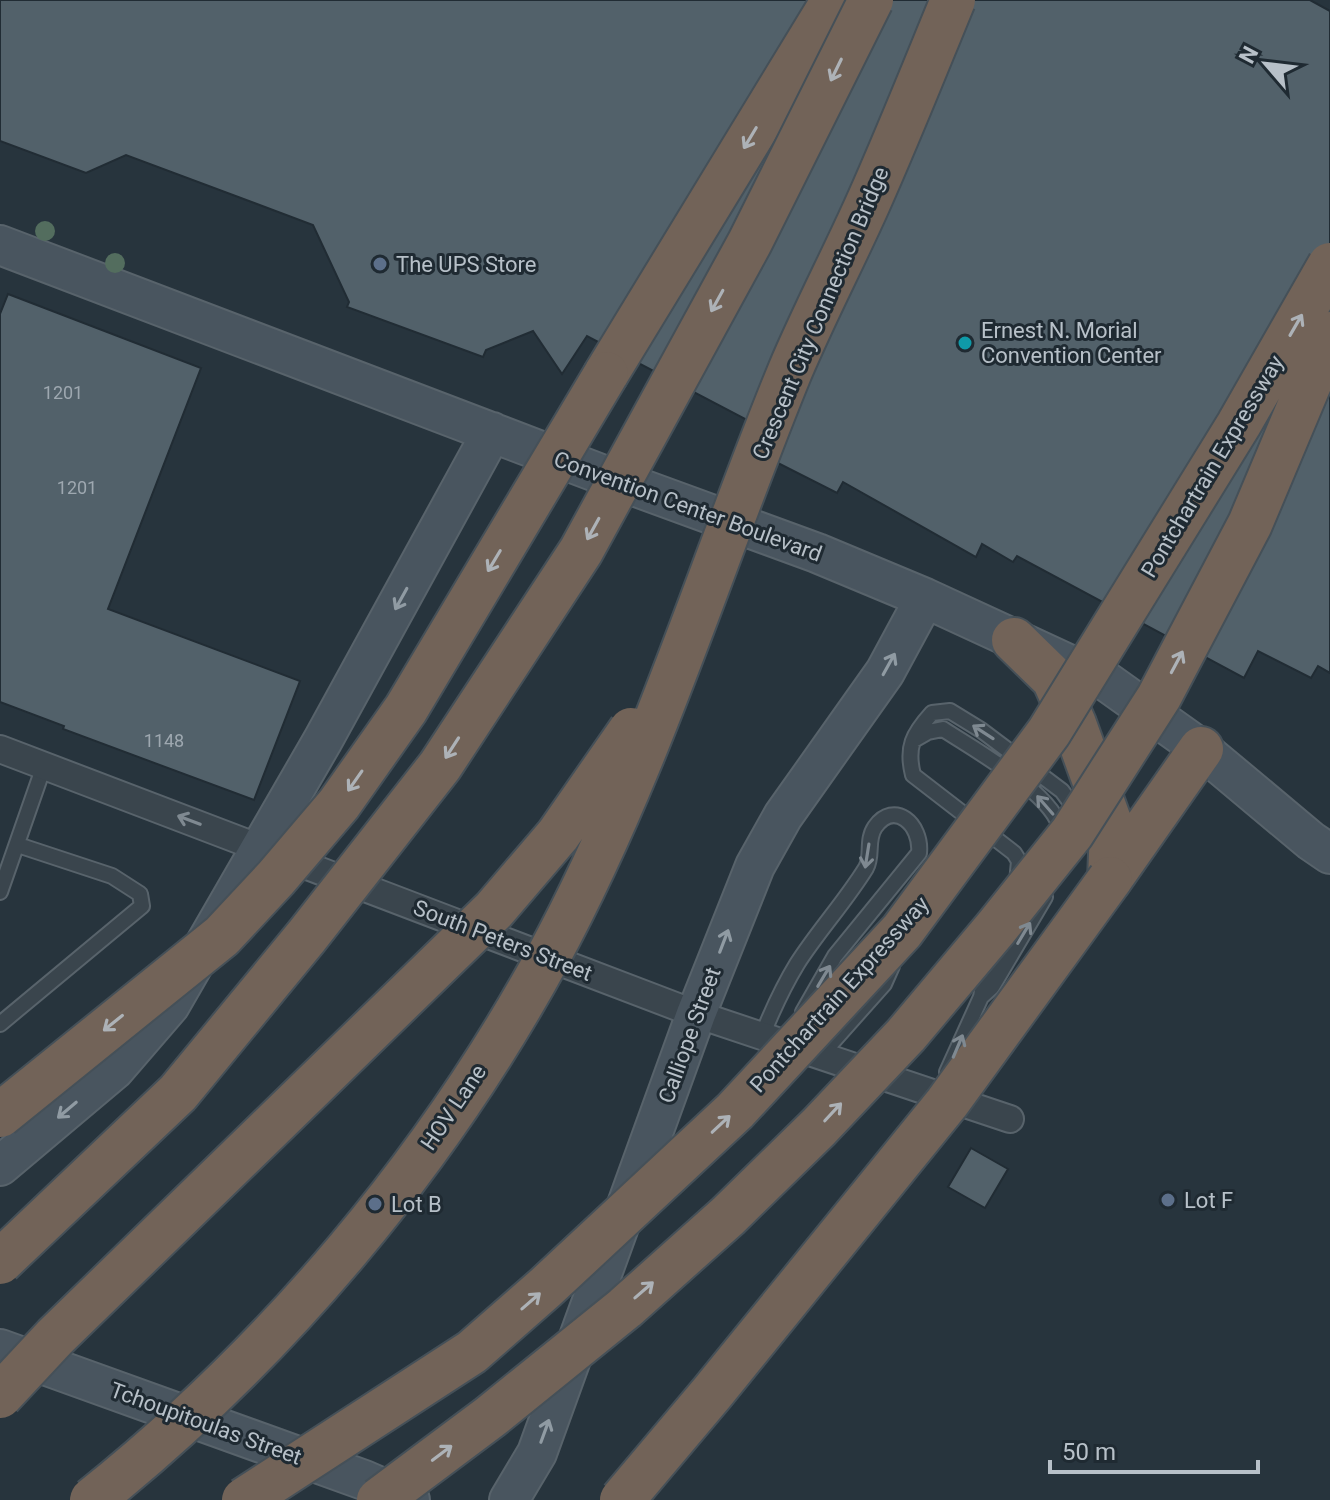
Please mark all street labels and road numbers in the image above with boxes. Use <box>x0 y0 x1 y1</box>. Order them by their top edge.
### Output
street label: Crescent City Connection Bridge <box>747 163 894 463</box>
street label: Pontchartrain Expressway <box>1136 350 1289 582</box>
street label: Convention Center Boulevard <box>550 446 825 567</box>
street label: Pontchartrain Expressway <box>745 891 934 1097</box>
street label: South Peters Street <box>410 895 596 986</box>
street label: Calliope Street <box>653 964 726 1106</box>
street label: HOV Lane <box>416 1060 491 1155</box>
street label: Tchoupitoulas Street <box>107 1377 305 1470</box>

